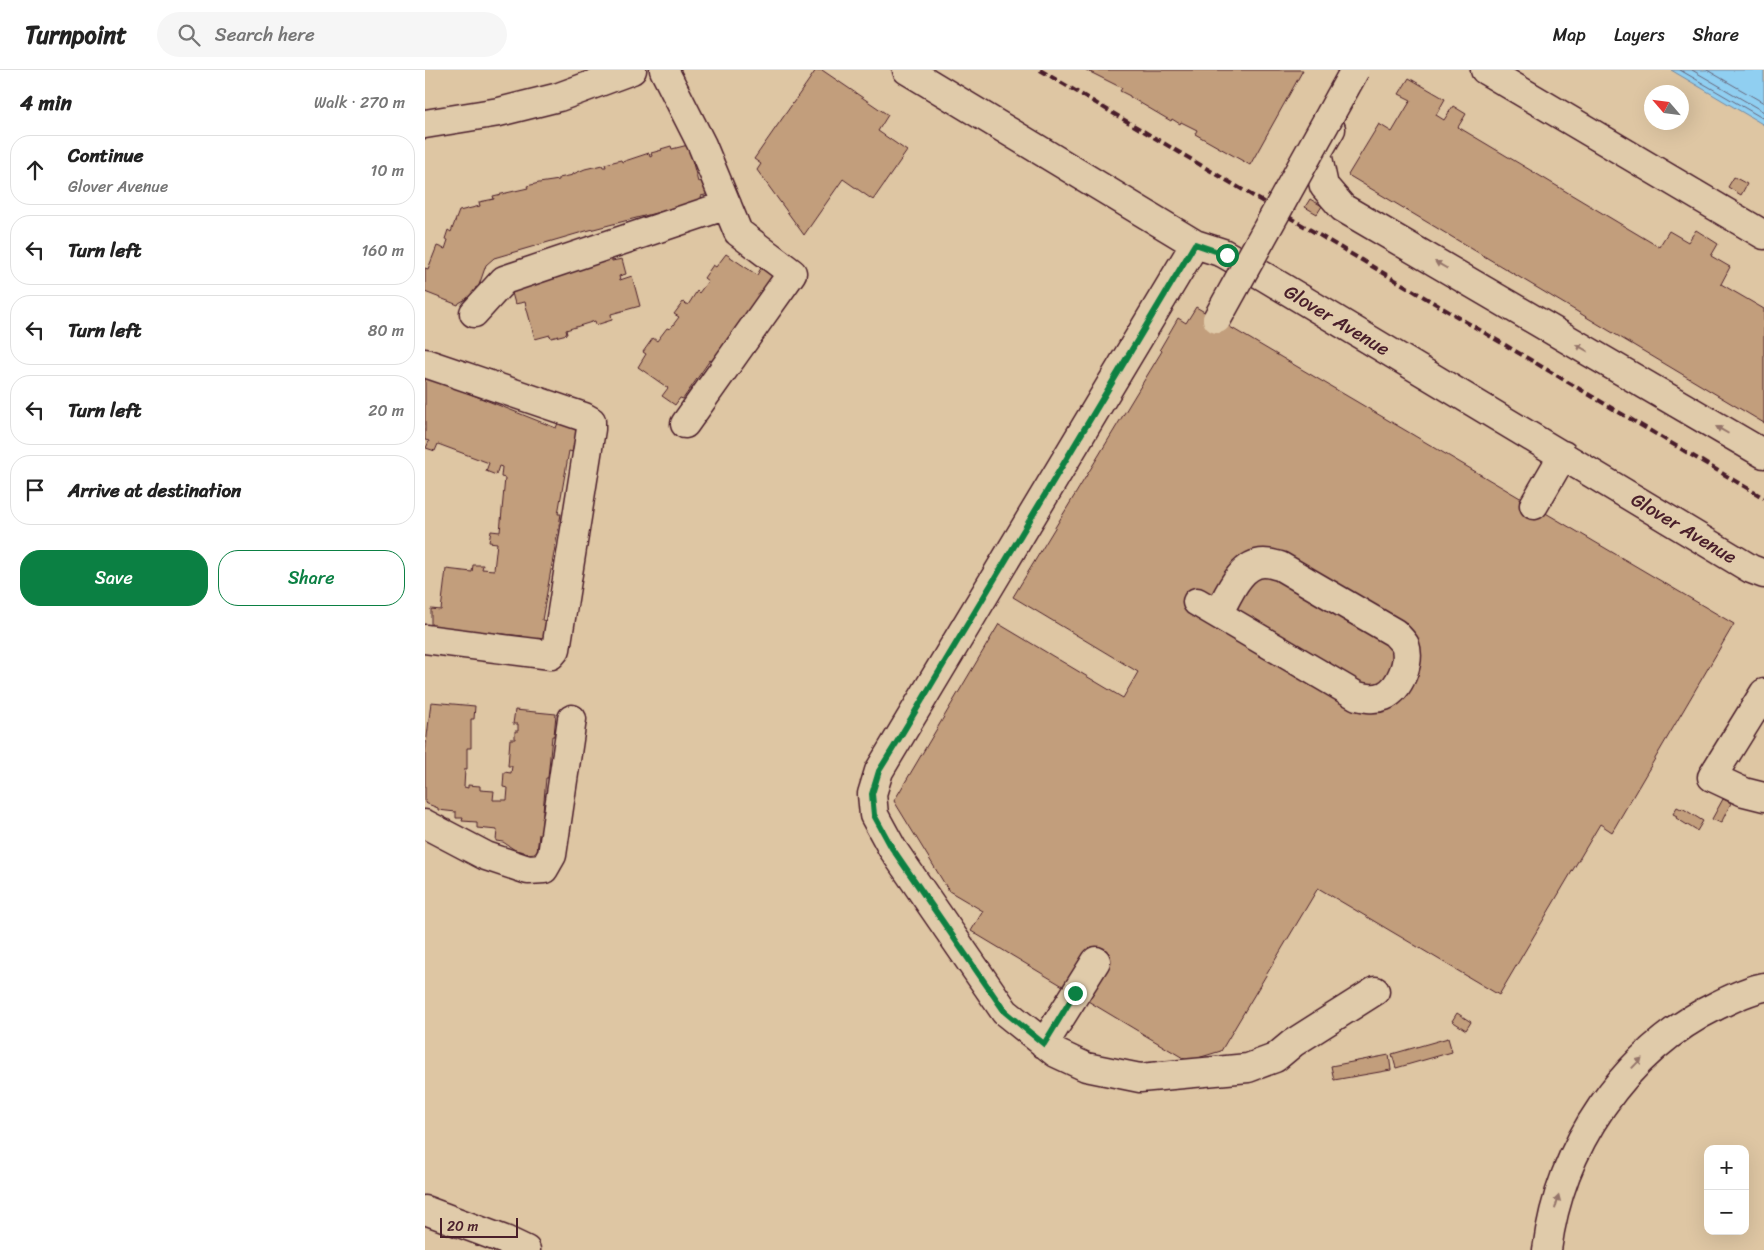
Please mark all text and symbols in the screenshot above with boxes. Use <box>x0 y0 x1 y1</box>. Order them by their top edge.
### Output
search box <box>157 12 507 57</box>
text: Turnpoint <box>25 14 127 56</box>
text: Search here <box>215 18 315 51</box>
text: Map <box>1553 19 1586 51</box>
text: Layers <box>1614 19 1665 51</box>
text: Share <box>1693 19 1739 51</box>
icon: search <box>175 21 203 49</box>
text: 4 min <box>20 84 72 122</box>
north arrow <box>1644 85 1689 130</box>
text: Walk · 270 m <box>314 88 405 117</box>
text: Continue <box>68 139 144 172</box>
icon: ahead <box>21 156 49 184</box>
text: 10 m <box>371 156 404 185</box>
text: Glover Avenue <box>68 172 168 201</box>
text: Turn left <box>68 234 141 267</box>
icon: left <box>21 236 49 264</box>
text: 160 m <box>361 236 404 265</box>
route start <box>1216 244 1239 267</box>
one-way arrow <box>1435 261 1448 270</box>
street label: Glover Avenue <box>1278 275 1397 365</box>
text: Turn left <box>68 314 141 347</box>
icon: left <box>21 316 49 344</box>
text: 80 m <box>368 316 404 345</box>
one-way arrow <box>1575 343 1588 352</box>
text: Turn left <box>68 394 141 427</box>
icon: left <box>21 396 49 424</box>
text: 20 m <box>368 396 404 425</box>
one-way arrow <box>1715 425 1728 434</box>
text: Arrive at destination <box>68 474 241 507</box>
icon: arrive <box>21 476 49 504</box>
street label: Glover Avenue <box>1625 483 1744 573</box>
button: Save <box>20 550 208 606</box>
button: Share <box>218 550 405 606</box>
route end <box>1064 982 1087 1005</box>
one-way arrow <box>1631 1057 1643 1069</box>
map controls <box>1704 1145 1749 1235</box>
button: + <box>1704 1145 1749 1190</box>
button: − <box>1704 1190 1749 1235</box>
one-way arrow <box>1554 1195 1562 1210</box>
text: 20 m <box>447 1214 478 1239</box>
scale bar <box>440 1215 517 1238</box>

